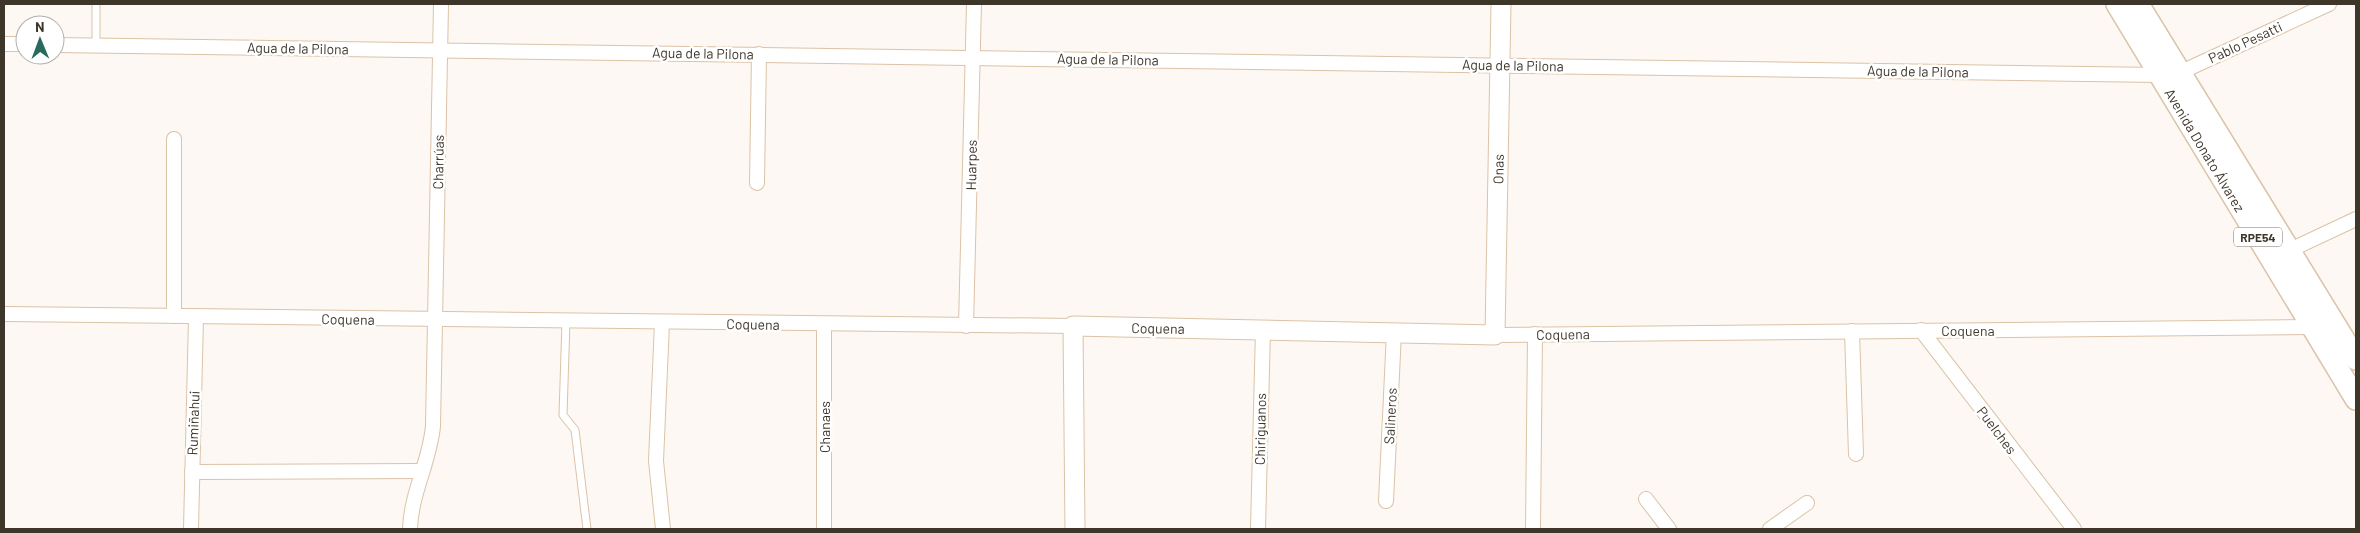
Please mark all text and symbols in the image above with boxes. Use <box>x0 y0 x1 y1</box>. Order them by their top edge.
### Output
north arrow <box>15 15 65 65</box>
street label: Pablo Pesatti <box>2205 17 2285 67</box>
text: N <box>35 18 45 35</box>
street label: Agua de la Pilona <box>247 39 349 57</box>
street label: Agua de la Pilona <box>652 44 754 62</box>
street label: Agua de la Pilona <box>1057 50 1159 68</box>
street label: Agua de la Pilona <box>1462 56 1564 74</box>
street label: Agua de la Pilona <box>1867 62 1969 80</box>
street label: Avenida Donato Álvarez <box>2161 85 2249 215</box>
street label: Charrúas <box>429 134 447 190</box>
street label: Huarpes <box>962 139 980 190</box>
street label: Onas <box>1489 154 1507 184</box>
road number: RPE54 <box>2234 228 2282 246</box>
street label: Coquena <box>321 310 375 328</box>
street label: Coquena <box>726 315 780 333</box>
street label: Coquena <box>1131 319 1185 337</box>
street label: Coquena <box>1941 322 1995 339</box>
street label: Coquena <box>1536 325 1590 343</box>
street label: Salineros <box>1380 387 1400 445</box>
street label: Rumiñahui <box>183 390 203 456</box>
street label: Chiriguanos <box>1251 392 1269 465</box>
street label: Chanaes <box>816 401 833 453</box>
street label: Puelches <box>1974 403 2021 457</box>

